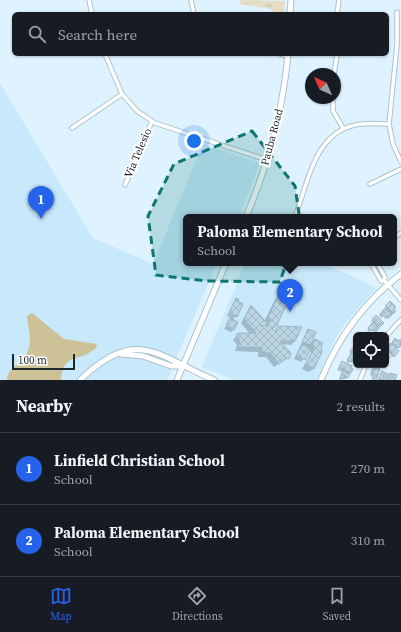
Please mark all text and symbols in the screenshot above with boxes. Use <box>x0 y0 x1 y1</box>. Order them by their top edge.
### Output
search box <box>12 12 389 56</box>
icon: search <box>26 23 48 45</box>
text: Search here <box>58 24 137 45</box>
north arrow <box>305 68 341 104</box>
street label: Pauba Road <box>257 106 287 167</box>
street label: Via Telesio <box>121 126 155 180</box>
your location <box>184 131 204 151</box>
pin: 1 <box>28 186 54 219</box>
popup <box>183 214 397 266</box>
text: Paloma Elementary School <box>197 221 383 242</box>
text: School <box>197 242 236 259</box>
pin: 2 <box>277 279 303 312</box>
map controls <box>353 332 389 368</box>
button: locate <box>353 332 389 368</box>
scale bar <box>12 352 75 371</box>
text: 100 m <box>18 353 47 368</box>
text: Nearby <box>16 394 72 418</box>
text: 2 results <box>337 398 385 415</box>
text: Linfield Christian School <box>54 450 225 471</box>
text: 1 <box>25 460 33 477</box>
text: 270 m <box>351 460 385 477</box>
text: School <box>54 471 93 488</box>
text: Paloma Elementary School <box>54 522 239 543</box>
text: 2 <box>25 532 33 549</box>
text: 310 m <box>351 532 385 549</box>
text: School <box>54 543 93 560</box>
tab: Map <box>50 585 72 624</box>
tab: Directions <box>172 585 223 624</box>
tab: Saved <box>323 585 351 624</box>

